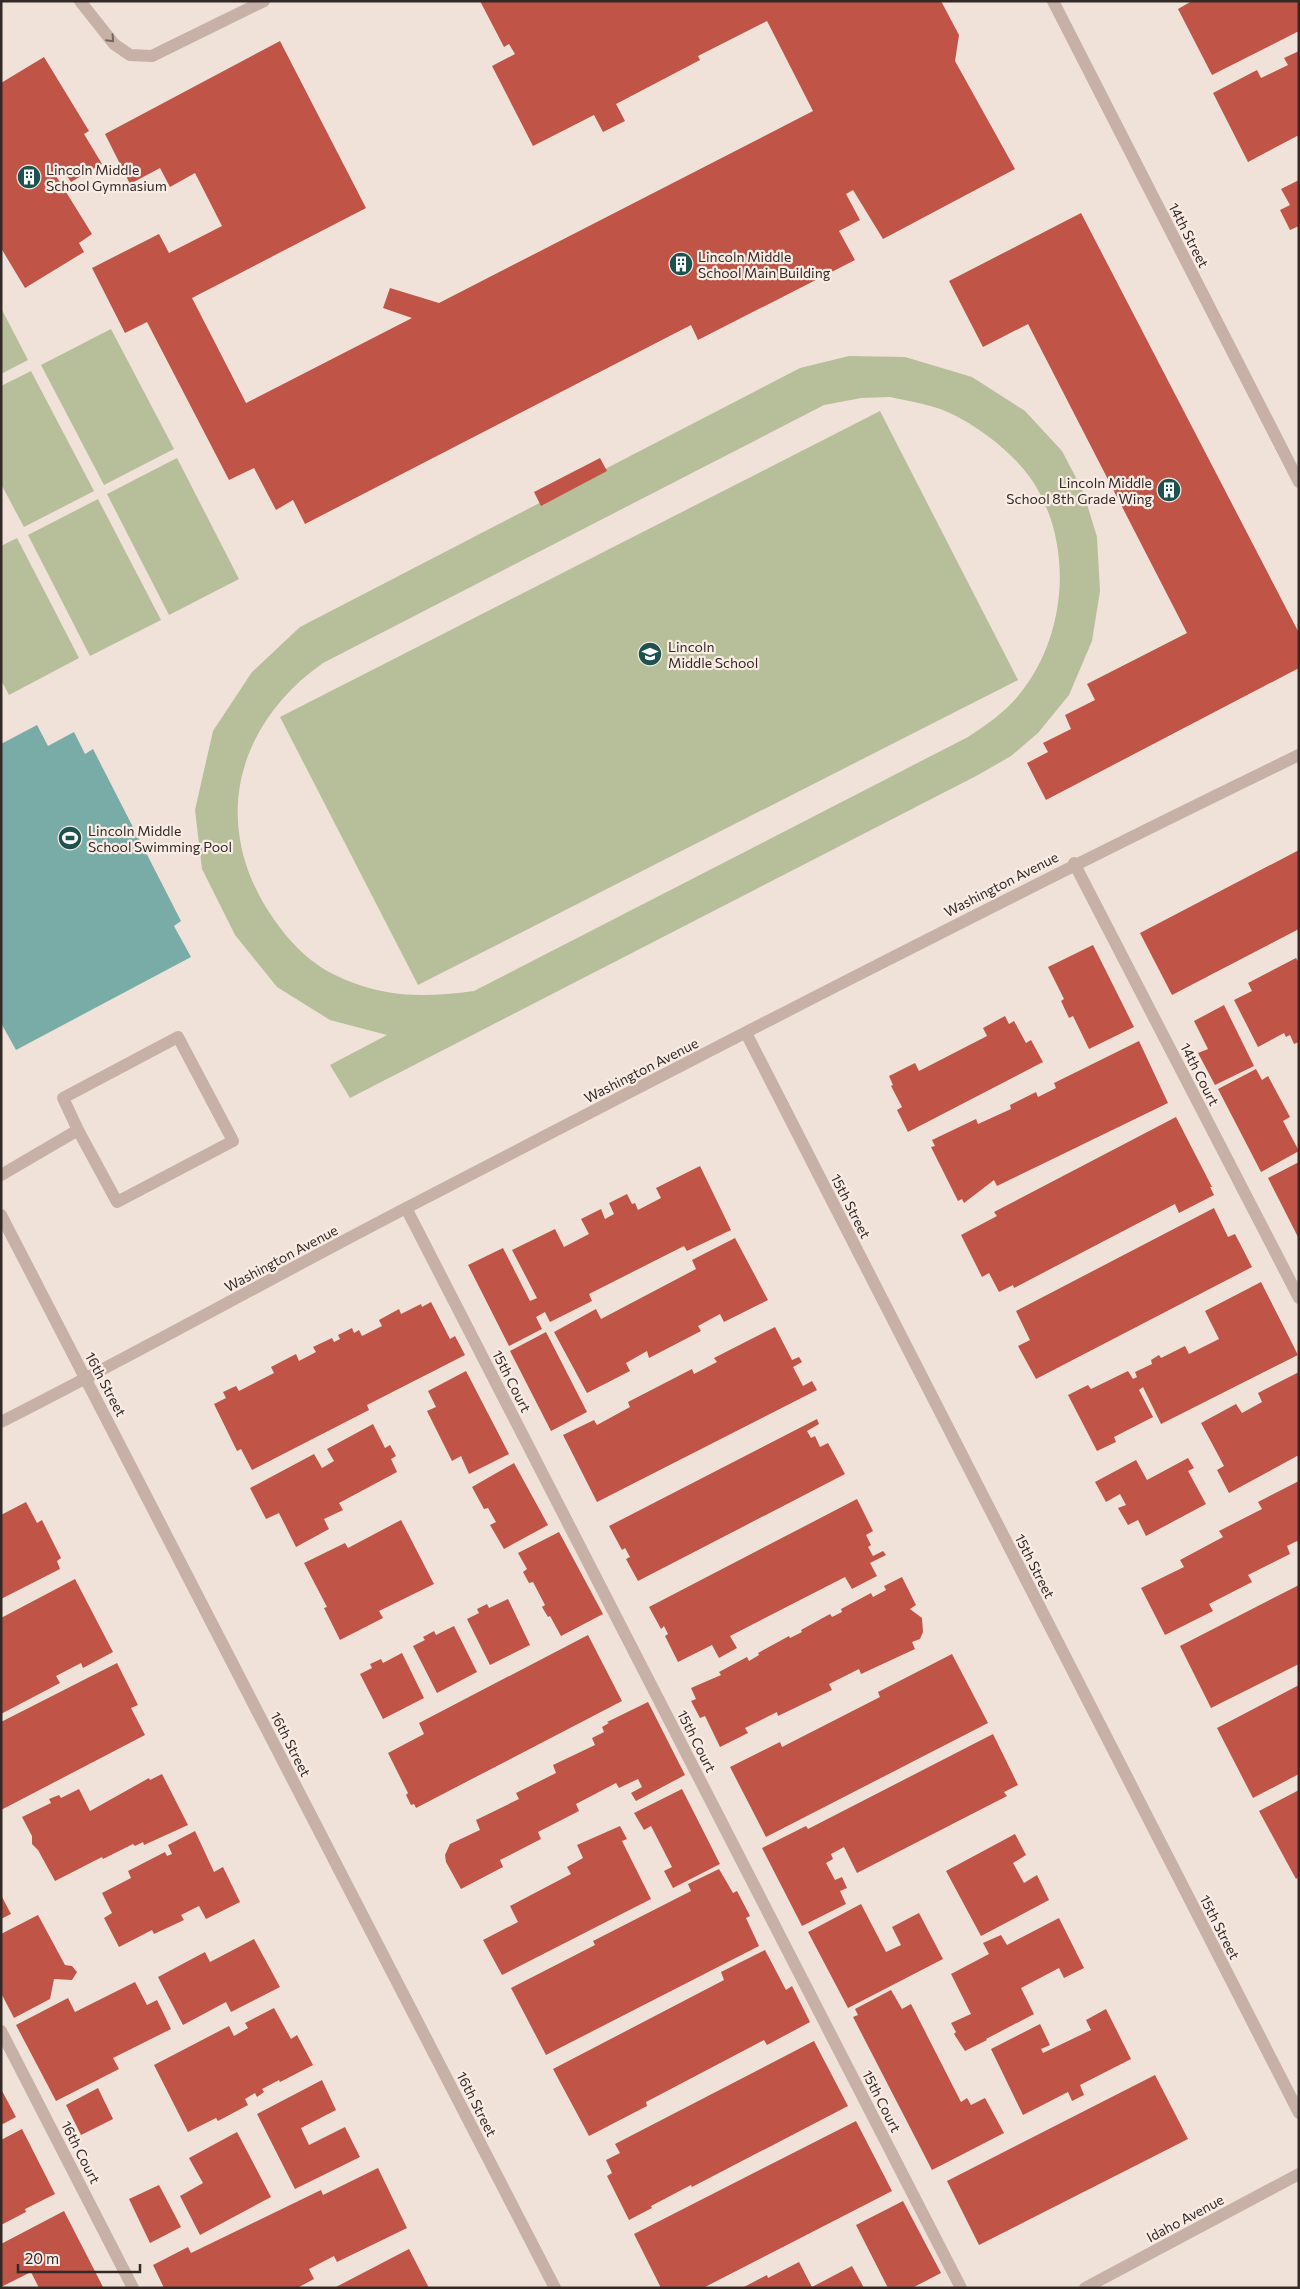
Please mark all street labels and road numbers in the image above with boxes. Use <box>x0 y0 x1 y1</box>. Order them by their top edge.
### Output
street label: 14th Street <box>1165 200 1213 270</box>
street label: Washington Avenue <box>941 848 1061 920</box>
street label: Washington Avenue <box>581 1034 701 1106</box>
street label: 14th Court <box>1177 1040 1223 1108</box>
street label: 15th Street <box>828 1171 875 1241</box>
street label: Washington Avenue <box>221 1221 341 1295</box>
street label: 15th Court <box>489 1347 535 1415</box>
street label: 16th Street <box>82 1349 130 1419</box>
street label: 15th Street <box>1012 1531 1059 1601</box>
street label: 15th Court <box>674 1707 720 1775</box>
street label: 16th Street <box>267 1709 315 1779</box>
street label: 15th Street <box>1197 1892 1244 1962</box>
street label: 15th Court <box>859 2067 905 2135</box>
street label: 16th Street <box>453 2069 501 2139</box>
street label: 16th Court <box>58 2118 104 2186</box>
street label: Idaho Avenue <box>1143 2191 1227 2245</box>

